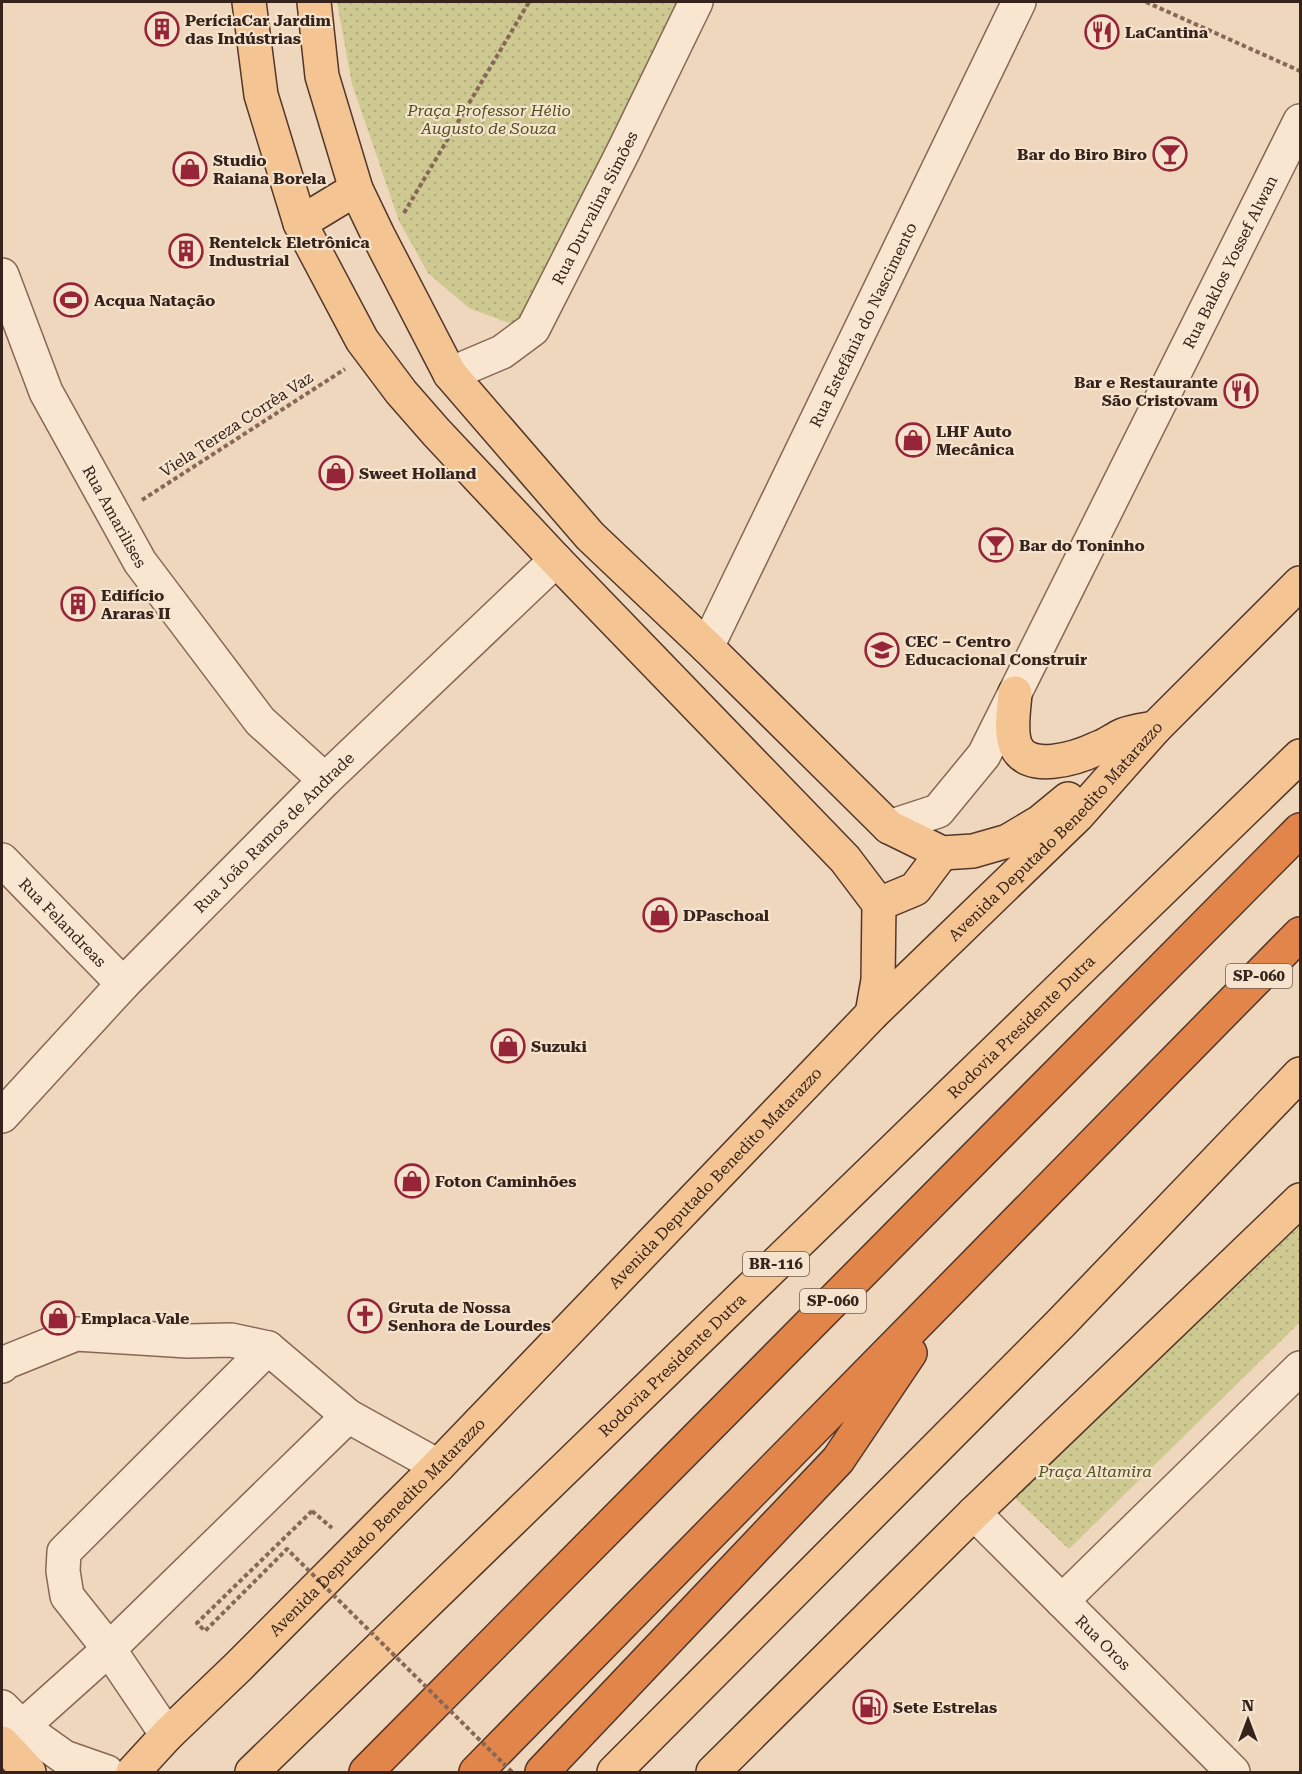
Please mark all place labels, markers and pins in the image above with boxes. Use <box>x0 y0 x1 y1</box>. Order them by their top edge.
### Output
building icon: PeríciaCar Jardim das Indústrias <box>144 11 180 47</box>
place label: PeríciaCar Jardim das Indústrias <box>185 11 331 48</box>
restaurant icon: LaCantina <box>1084 14 1120 50</box>
place label: LaCantina <box>1125 23 1209 42</box>
bar icon: Bar do Biro Biro <box>1152 136 1188 172</box>
place label: Bar do Biro Biro <box>1017 145 1147 164</box>
shop icon: Studio Raiana Borela <box>172 151 208 187</box>
place label: Studio Raiana Borela <box>213 151 327 188</box>
building icon: Rentelck Eletrônica Industrial <box>168 233 204 269</box>
place label: Rentelck Eletrônica Industrial <box>209 233 370 270</box>
sports icon: Acqua Natação <box>53 282 89 318</box>
place label: Acqua Natação <box>94 291 215 310</box>
place label: Bar e Restaurante São Cristovam <box>1074 373 1219 410</box>
restaurant icon: Bar e Restaurante São Cristovam <box>1223 373 1259 409</box>
shop icon: LHF Auto Mecânica <box>895 422 931 458</box>
place label: LHF Auto Mecânica <box>936 422 1015 459</box>
shop icon: Sweet Holland <box>318 455 354 491</box>
place label: Sweet Holland <box>359 464 477 483</box>
bar icon: Bar do Toninho <box>978 527 1014 563</box>
place label: Bar do Toninho <box>1019 536 1145 555</box>
building icon: Edifício Araras II <box>60 586 96 622</box>
place label: Edifício Araras II <box>101 586 171 623</box>
school or university icon: CEC – Centro Educacional Construir <box>864 632 900 668</box>
place label: CEC – Centro Educacional Construir <box>905 632 1087 669</box>
shop icon: DPaschoal <box>642 897 678 933</box>
place label: DPaschoal <box>683 906 770 925</box>
shop icon: Suzuki <box>490 1028 526 1064</box>
place label: Suzuki <box>531 1037 588 1056</box>
shop icon: Foton Caminhões <box>394 1163 430 1199</box>
place label: Foton Caminhões <box>435 1172 576 1191</box>
church icon: Gruta de Nossa Senhora de Lourdes <box>347 1298 383 1334</box>
place label: Gruta de Nossa Senhora de Lourdes <box>388 1298 551 1335</box>
shop icon: Emplaca Vale <box>40 1300 76 1336</box>
place label: Emplaca Vale <box>81 1309 189 1328</box>
fuel station icon: Sete Estrelas <box>852 1689 888 1725</box>
place label: Sete Estrelas <box>893 1698 997 1717</box>

